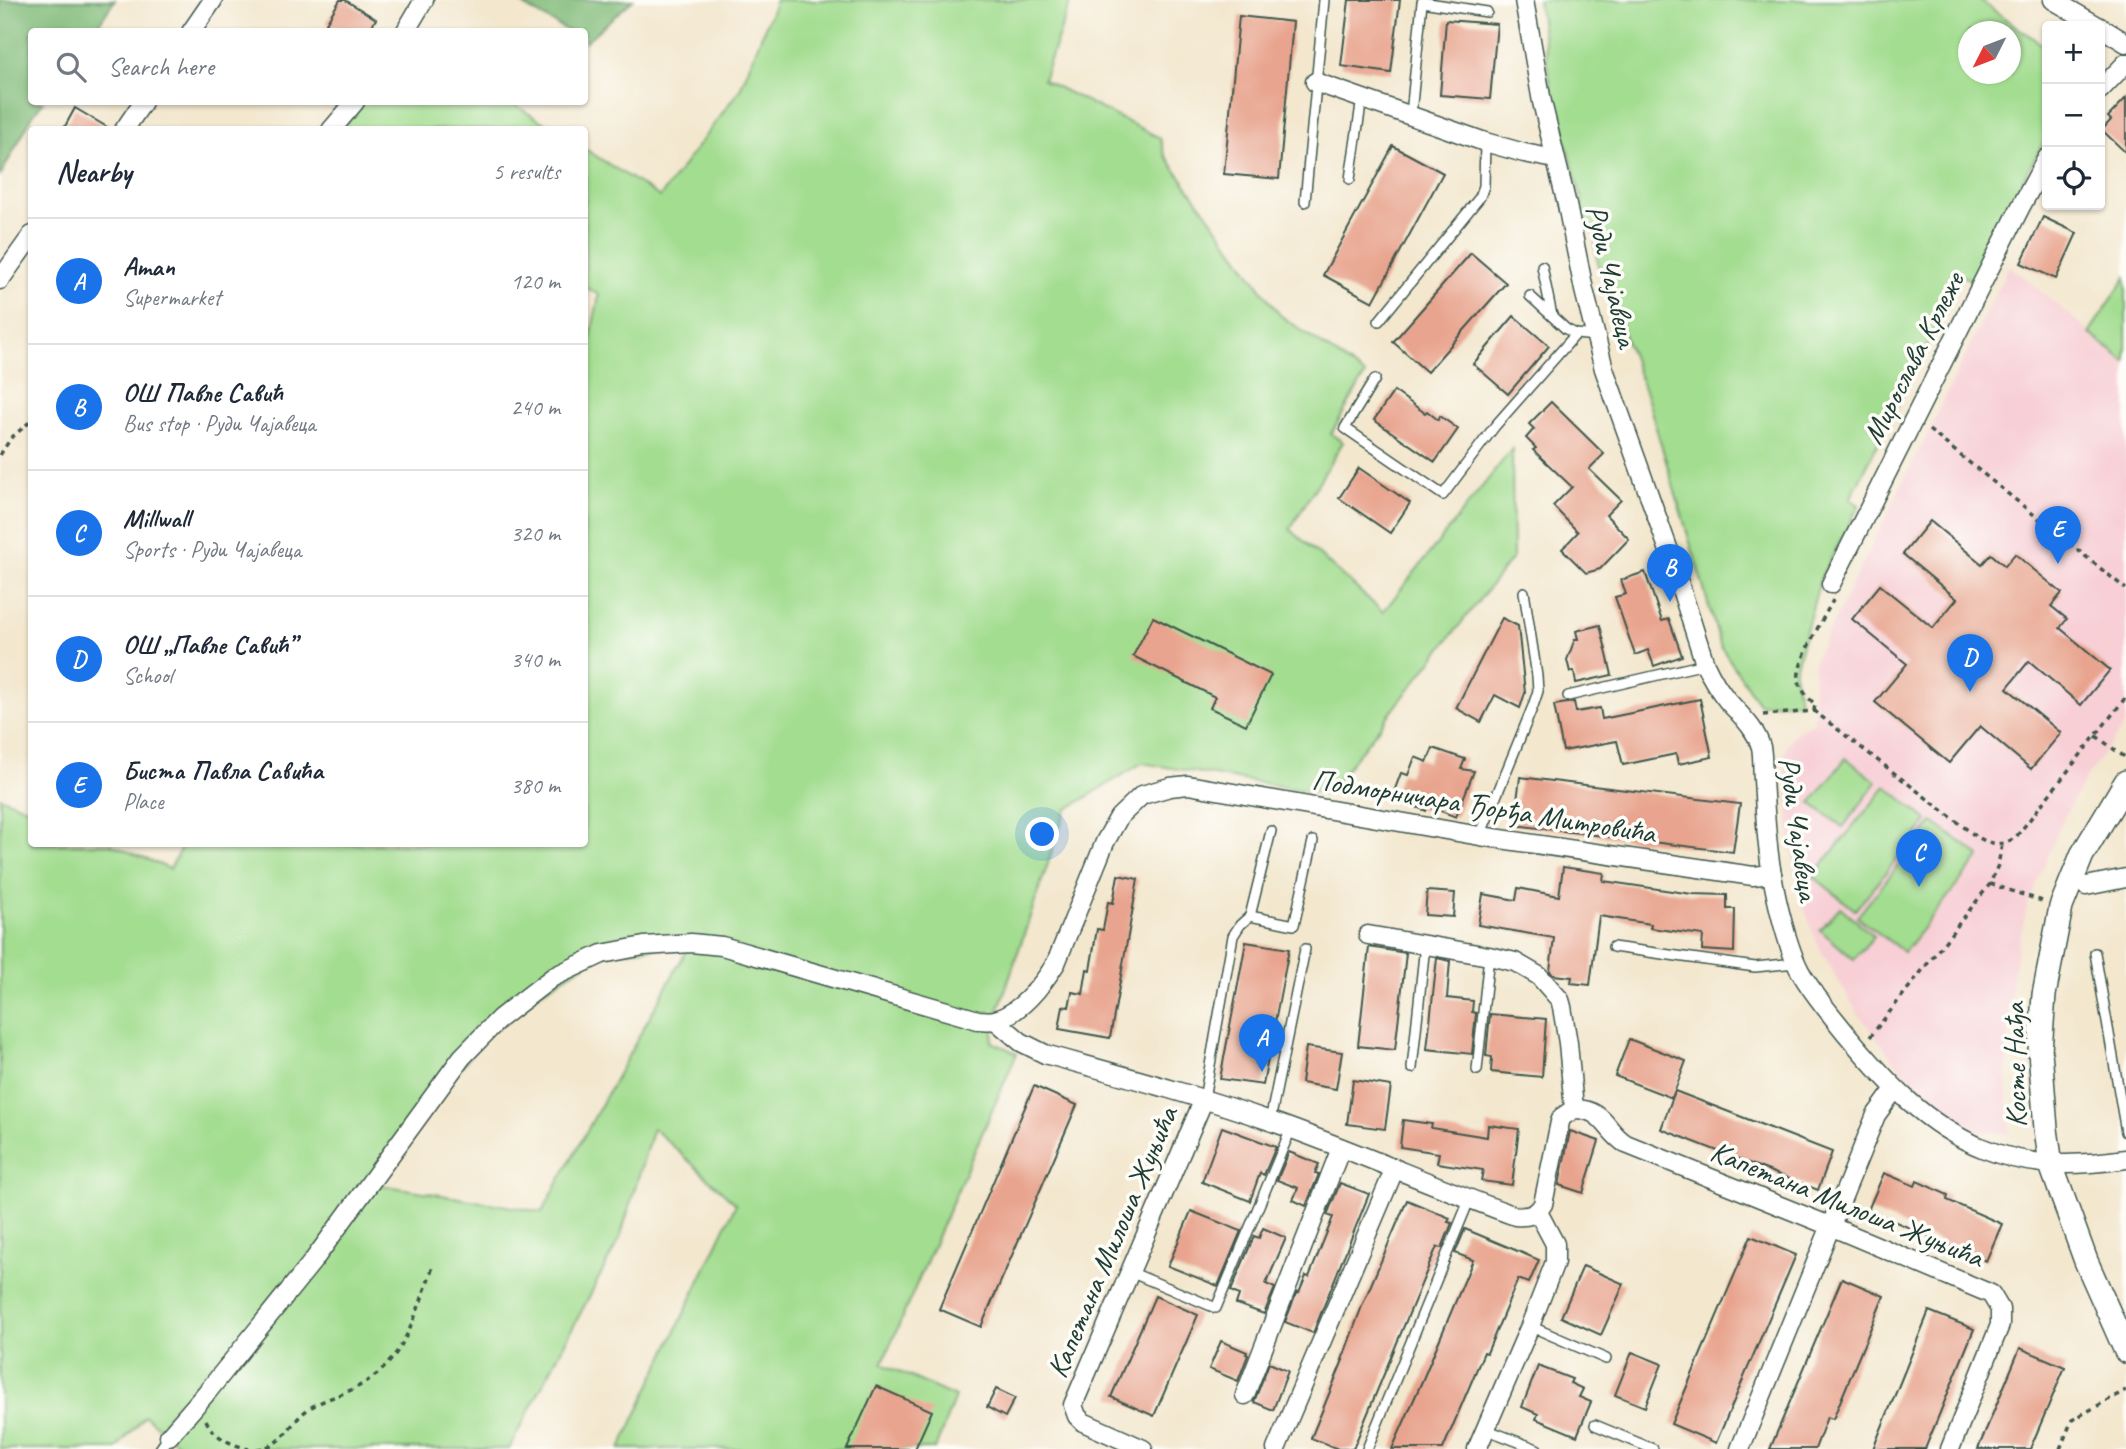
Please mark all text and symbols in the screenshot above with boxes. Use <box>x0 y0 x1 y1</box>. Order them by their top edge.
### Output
north arrow <box>1958 21 2021 84</box>
map controls <box>2042 21 2105 210</box>
button: + <box>2042 21 2105 84</box>
search box <box>28 28 588 105</box>
icon: search <box>52 48 90 86</box>
text: Search here <box>108 50 214 83</box>
button: − <box>2042 84 2105 147</box>
button: locate <box>2042 147 2105 210</box>
text: Nearby <box>56 153 132 191</box>
text: 5 results <box>493 157 560 186</box>
street label: Руди Чајавеца <box>1577 201 1647 353</box>
text: Aman <box>123 250 175 283</box>
street label: Мирослава Крлеже <box>1853 264 1974 450</box>
text: A <box>73 267 85 296</box>
text: 120 m <box>511 267 560 296</box>
text: Supermarket <box>123 283 221 312</box>
text: ОШ Павле Савић <box>123 376 282 409</box>
text: B <box>73 393 85 422</box>
text: 240 m <box>511 393 560 422</box>
text: Bus stop · Руди Чајавеца <box>123 409 316 438</box>
text: Millwall <box>123 502 190 535</box>
pin: E <box>2035 506 2081 564</box>
text: C <box>74 519 84 548</box>
text: 320 m <box>511 519 560 548</box>
text: Sports · Руди Чајавеца <box>123 535 301 564</box>
pin: B <box>1647 544 1693 602</box>
text: ОШ „Павле Савић” <box>123 628 295 661</box>
pin: D <box>1947 634 1993 692</box>
text: D <box>72 645 86 674</box>
text: 340 m <box>511 645 560 674</box>
text: School <box>123 661 172 690</box>
text: Биста Павла Савића <box>123 754 323 787</box>
street label: Руди Чајавеца <box>1770 755 1828 906</box>
street label: Подморничара Ђорђа Митровића <box>1310 760 1660 852</box>
text: E <box>73 771 85 800</box>
text: 380 m <box>511 771 560 800</box>
text: Place <box>123 787 163 816</box>
your location <box>1025 817 1059 851</box>
pin: C <box>1896 829 1942 887</box>
street label: Косте Нађа <box>1995 1000 2035 1128</box>
pin: A <box>1239 1014 1285 1072</box>
street label: Капетана Милоша Жуњића <box>1038 1099 1187 1383</box>
street label: Капетана Милоша Жуњића <box>1705 1132 1991 1277</box>

